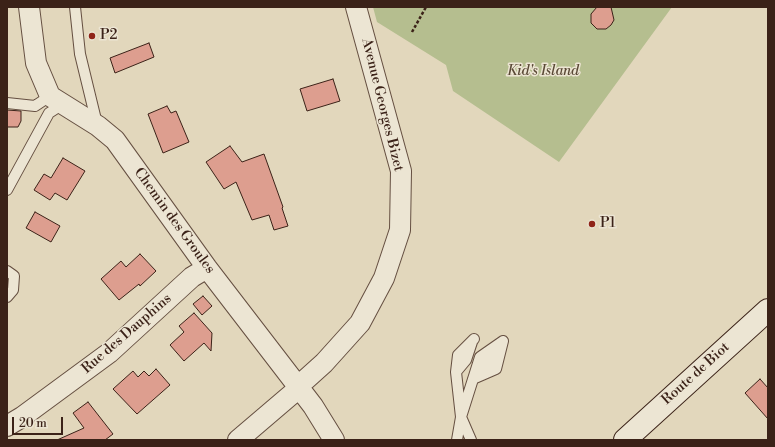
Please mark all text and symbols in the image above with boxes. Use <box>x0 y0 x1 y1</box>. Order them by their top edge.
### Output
place label: P2 <box>100 28 118 44</box>
marker: P2 <box>87 31 97 41</box>
street label: Avenue Georges Bizet <box>357 37 407 173</box>
park label: Kid's Island <box>507 64 579 80</box>
street label: Chemin des Groules <box>130 165 218 277</box>
place label: P1 <box>600 216 616 232</box>
marker: P1 <box>587 219 597 229</box>
street label: Rue des Dauphins <box>79 291 175 377</box>
street label: Route de Biot <box>659 339 733 409</box>
scale bar <box>14 409 65 435</box>
text: 20 m <box>19 416 47 431</box>

